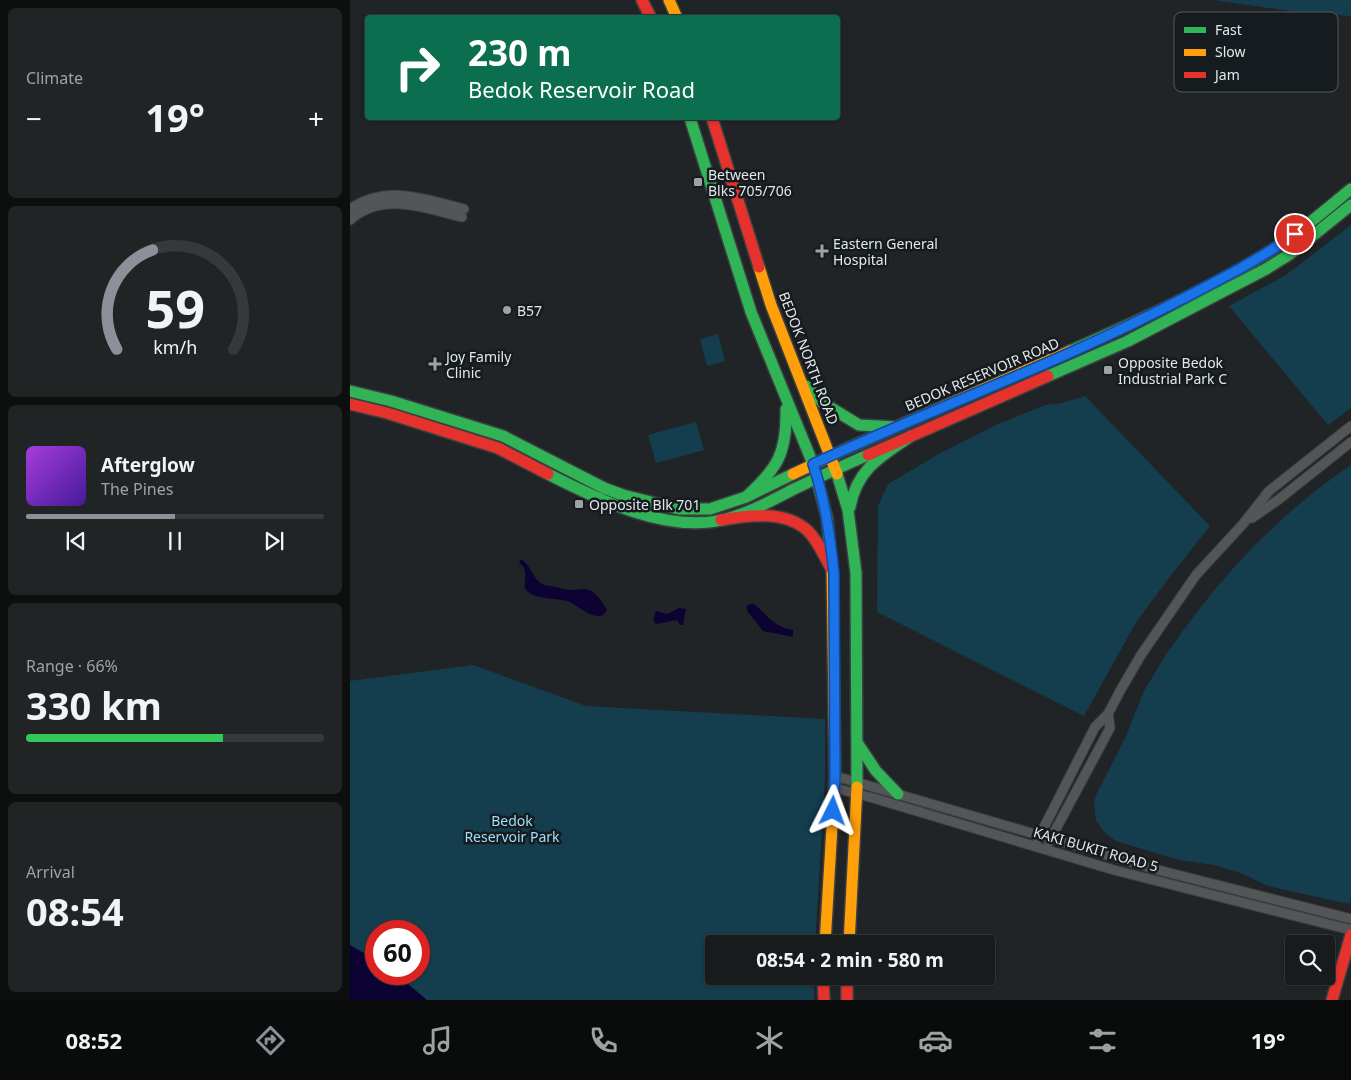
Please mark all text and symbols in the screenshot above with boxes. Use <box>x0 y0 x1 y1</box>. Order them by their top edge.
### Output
legend <box>1174 12 1338 92</box>
text: Fast <box>1215 20 1242 39</box>
text: 230 m <box>468 29 571 76</box>
icon: right <box>385 35 450 100</box>
text: Slow <box>1215 42 1246 61</box>
text: Jam <box>1213 65 1240 84</box>
text: Climate <box>26 67 83 89</box>
text: Bedok Reservoir Road <box>468 74 695 104</box>
text: 19° <box>145 91 205 143</box>
text: − <box>26 99 42 137</box>
text: + <box>308 99 324 137</box>
place label: Between Blks 705/706 <box>708 165 792 200</box>
marker: Between Blks 705/706 <box>692 176 704 188</box>
pin <box>1274 213 1316 255</box>
icon: arrive <box>1281 220 1309 248</box>
place label: Eastern General Hospital <box>833 234 938 269</box>
marker: Eastern General Hospital <box>815 244 829 258</box>
text: 59 <box>145 272 205 343</box>
street label: BEDOK NORTH ROAD <box>775 289 843 427</box>
place label: B57 <box>517 301 542 320</box>
marker: B57 <box>501 304 513 316</box>
street label: BEDOK RESERVOIR ROAD <box>902 333 1062 415</box>
text: km/h <box>153 335 197 359</box>
place label: Joy Family Clinic <box>444 347 512 382</box>
place label: Opposite Bedok Industrial Park C <box>1118 353 1227 388</box>
marker: Joy Family Clinic <box>428 357 442 371</box>
marker: Opposite Bedok Industrial Park C <box>1102 364 1114 376</box>
text: Afterglow <box>101 452 195 478</box>
text: The Pines <box>101 478 173 500</box>
place label: Opposite Blk 701 <box>589 495 700 514</box>
marker: Opposite Blk 701 <box>573 498 585 510</box>
icon: previous <box>62 527 90 555</box>
icon: pause <box>161 527 189 555</box>
icon: next <box>260 527 288 555</box>
text: Range · 66% <box>26 655 118 677</box>
text: 330 km <box>26 679 162 731</box>
position arrow <box>806 784 858 836</box>
park label: Bedok Reservoir Park <box>464 811 560 846</box>
street label: KAKI BUKIT ROAD 5 <box>1031 822 1161 876</box>
text: Arrival <box>26 861 75 883</box>
text: 08:54 <box>26 885 124 937</box>
speed limit sign: 60 <box>365 920 430 985</box>
map controls <box>1285 935 1335 985</box>
button: search <box>1285 935 1335 985</box>
text: 08:54 · 2 min · 580 m <box>756 947 944 973</box>
icon: directions <box>253 1023 288 1058</box>
icon: music <box>420 1023 455 1058</box>
icon: phone <box>586 1023 621 1058</box>
icon: climate <box>752 1023 787 1058</box>
icon: car <box>918 1023 953 1058</box>
icon: filters <box>1085 1023 1120 1058</box>
text: 08:52 <box>66 1025 122 1055</box>
text: 19° <box>1251 1025 1285 1055</box>

